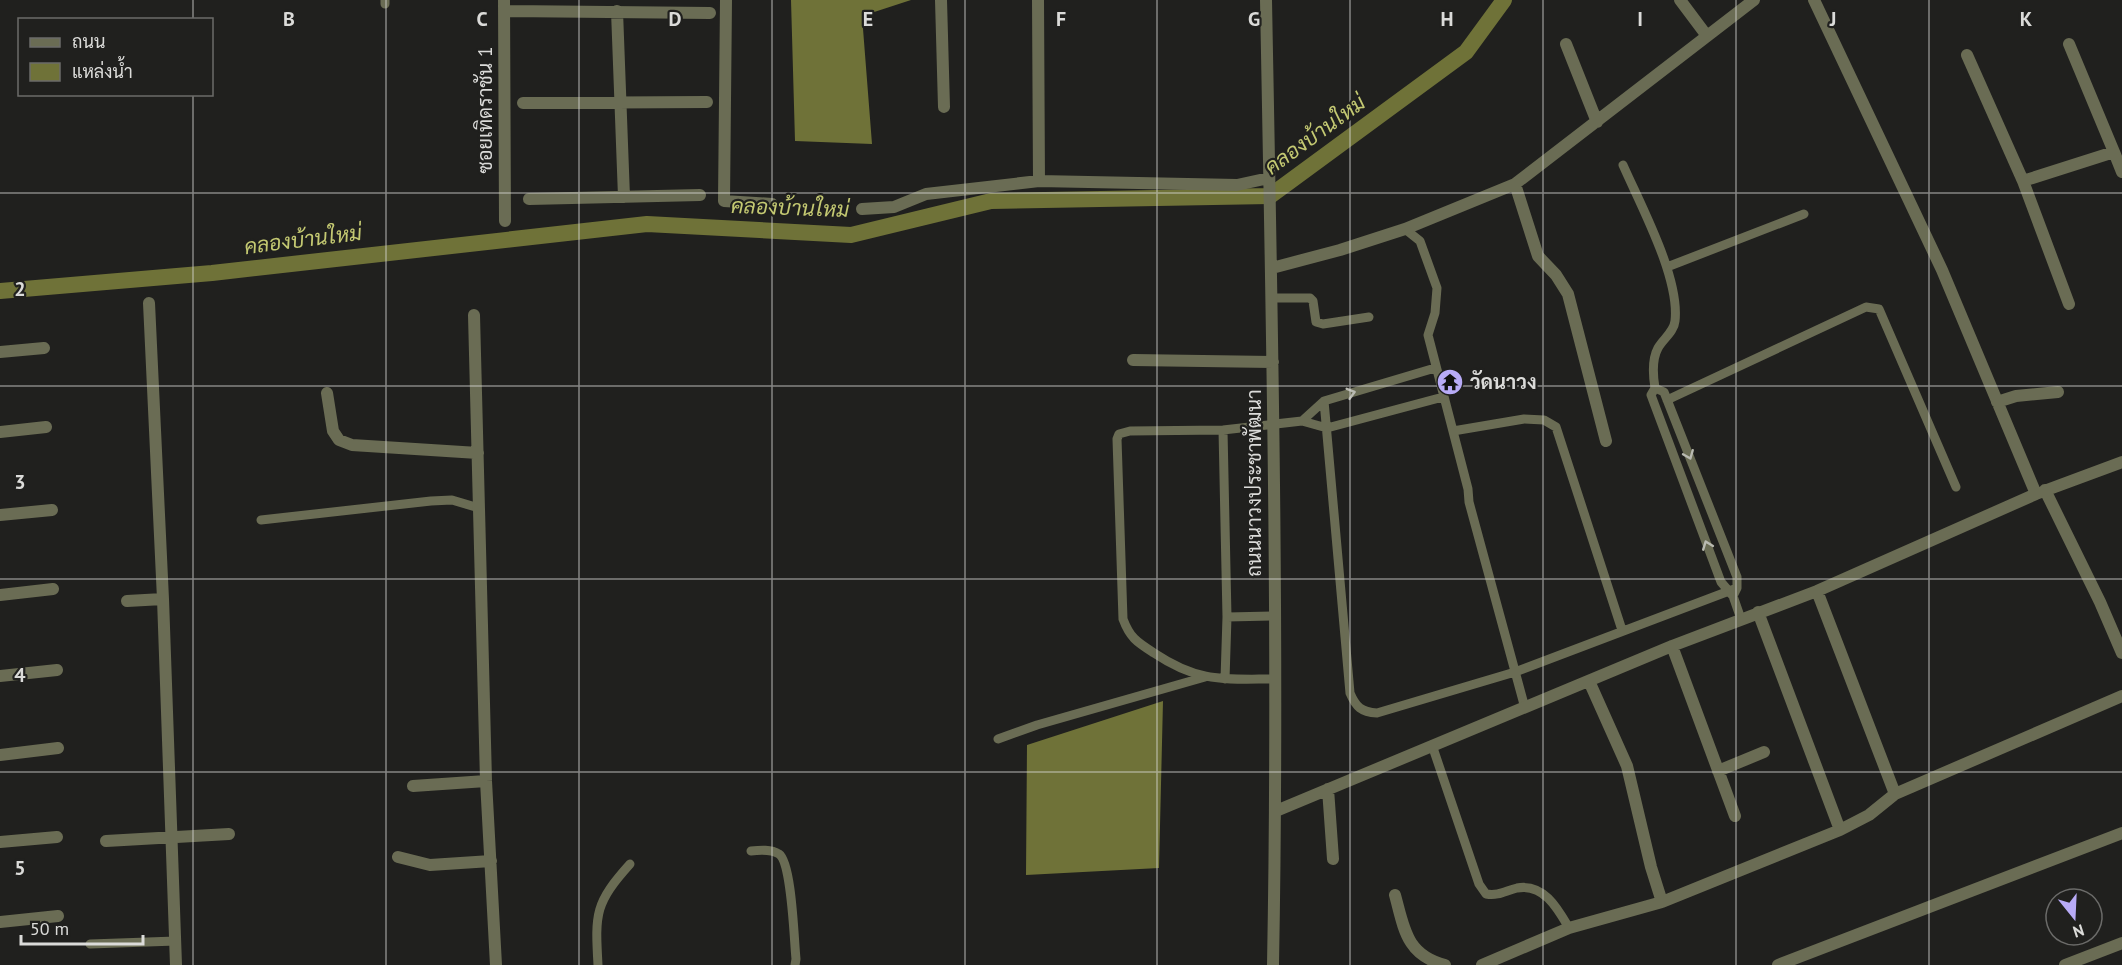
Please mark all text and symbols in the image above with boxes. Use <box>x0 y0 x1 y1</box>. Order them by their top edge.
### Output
text: B <box>283 6 295 32</box>
text: C <box>476 6 488 32</box>
text: D <box>669 6 682 32</box>
text: E <box>863 6 873 32</box>
text: F <box>1056 6 1066 32</box>
text: G <box>1248 6 1260 32</box>
text: H <box>1440 6 1454 32</box>
text: I <box>1637 6 1643 32</box>
text: J <box>1829 6 1836 32</box>
text: K <box>2020 6 2033 32</box>
legend <box>18 18 213 96</box>
text: ถนน <box>72 30 105 53</box>
street label: ซอยเทิดราชัน 1 <box>472 46 498 174</box>
text: แหล่งน้ำ <box>72 56 133 83</box>
water label: คลองบ้านใหม่ <box>1259 88 1371 180</box>
water label: คลองบ้านใหม่ <box>730 192 851 223</box>
water label: คลองบ้านใหม่ <box>243 219 364 260</box>
text: 2 <box>14 276 26 302</box>
temple icon: วัดนาวง <box>1435 367 1465 397</box>
place label: วัดนาวง <box>1470 369 1537 395</box>
one-way arrow <box>1346 387 1356 400</box>
street label: ถนนนาวงประชาพัฒนา <box>1241 389 1267 577</box>
one-way arrow <box>1681 449 1694 459</box>
text: 3 <box>14 469 26 495</box>
one-way arrow <box>1702 540 1715 551</box>
text: 4 <box>14 662 26 688</box>
text: 5 <box>14 855 26 881</box>
north arrow <box>2044 887 2104 947</box>
scale bar <box>21 908 142 946</box>
text: 50 m <box>30 917 69 940</box>
text: N <box>2071 920 2087 942</box>

